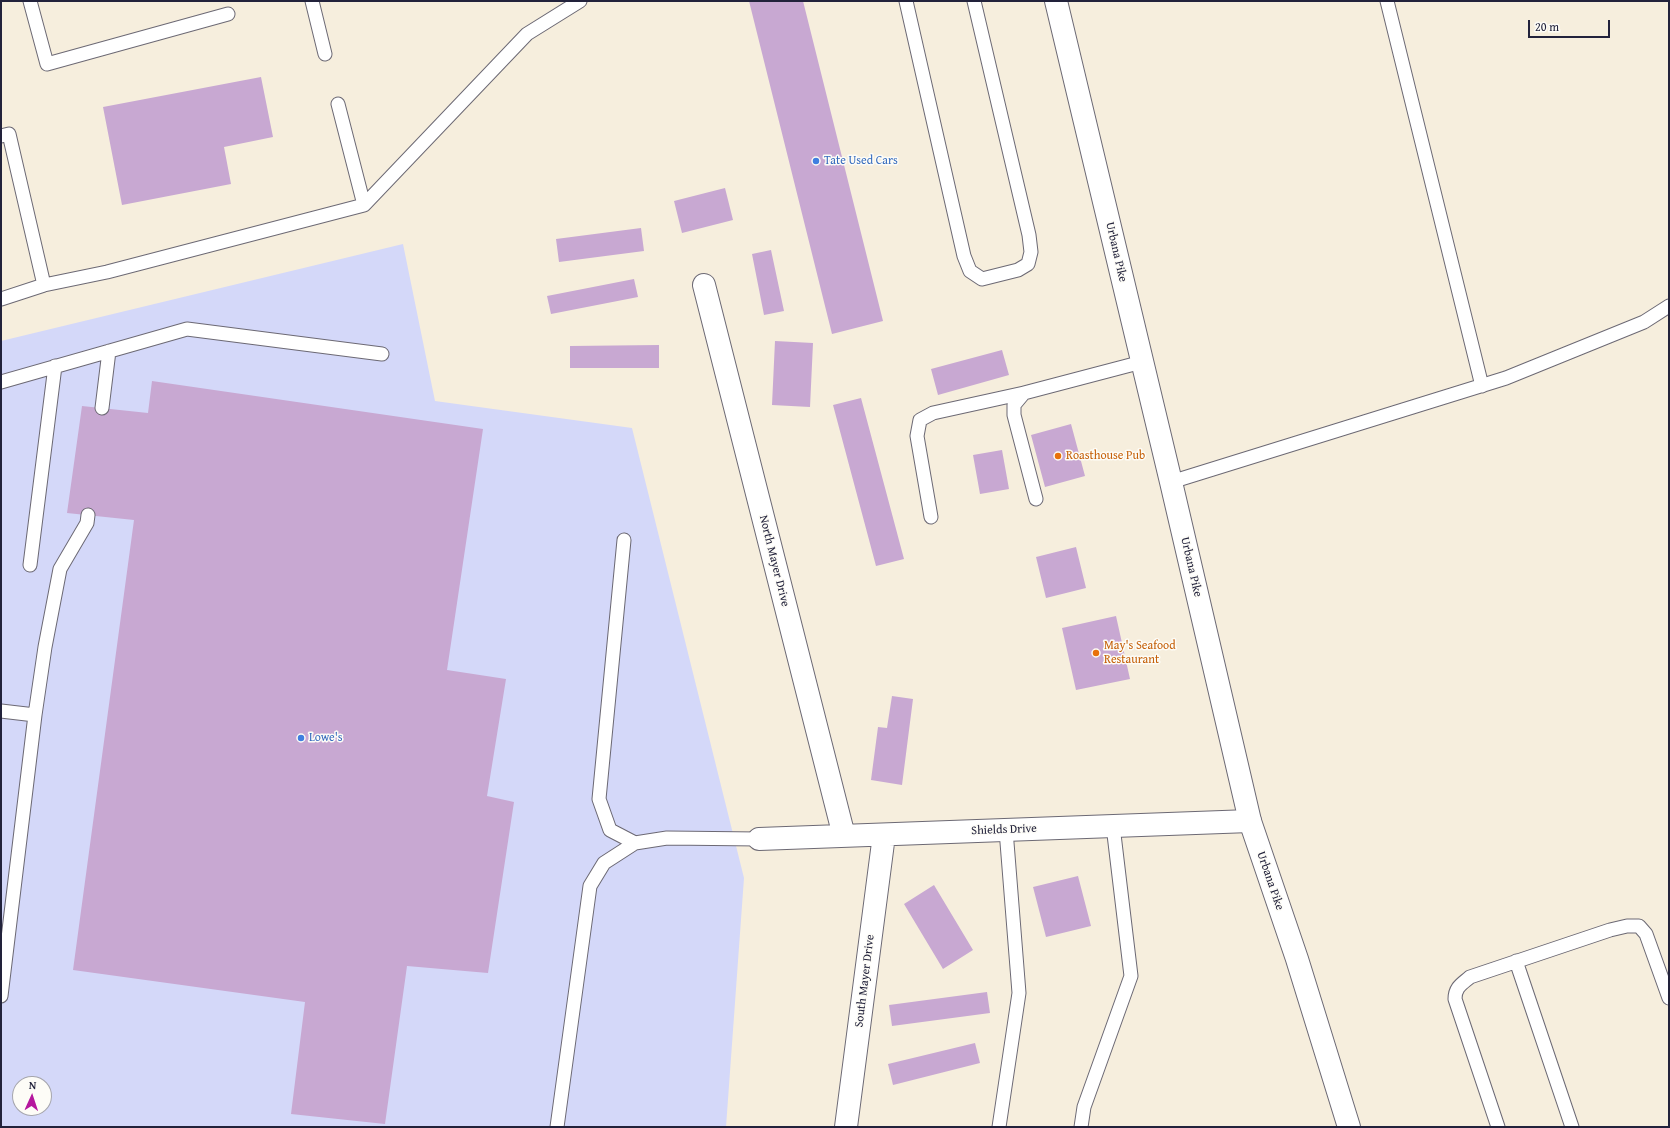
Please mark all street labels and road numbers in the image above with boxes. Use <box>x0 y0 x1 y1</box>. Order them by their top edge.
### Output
street label: Urbana Pike <box>1102 221 1130 283</box>
street label: North Mayer Drive <box>756 514 792 608</box>
street label: Urbana Pike <box>1177 536 1205 598</box>
street label: Shields Drive <box>971 822 1037 838</box>
street label: Urbana Pike <box>1253 850 1287 912</box>
street label: South Mayer Drive <box>852 934 878 1028</box>

